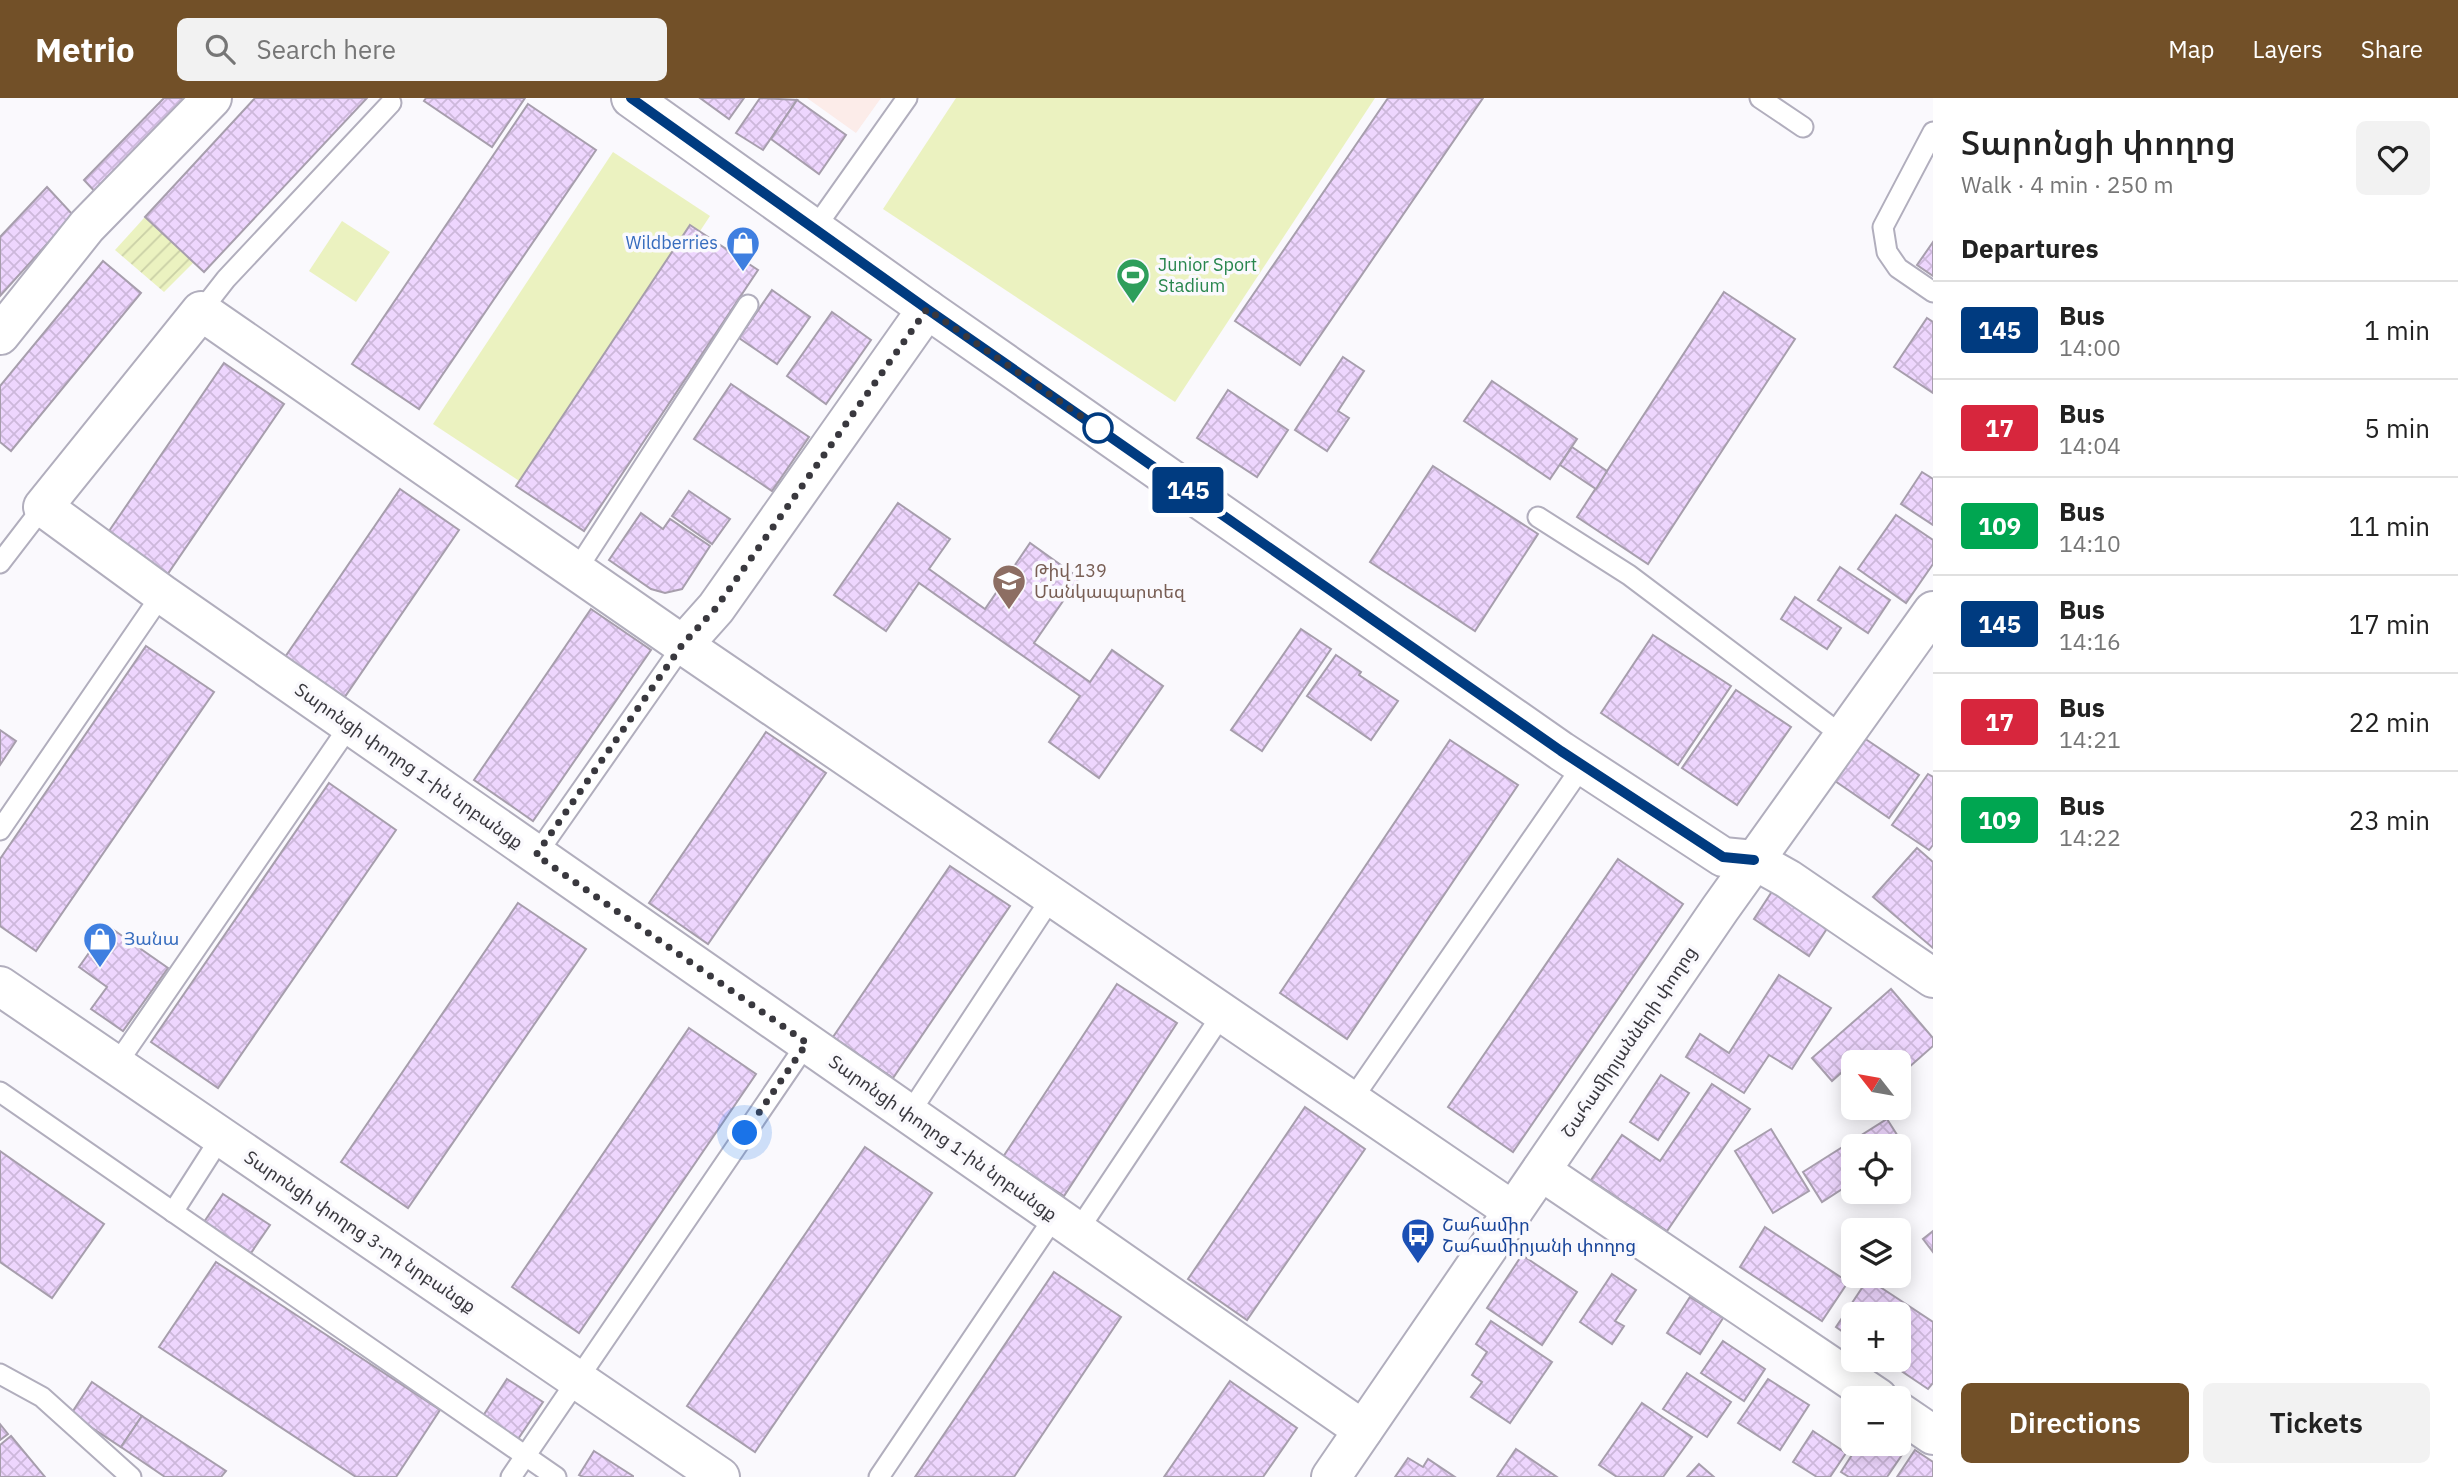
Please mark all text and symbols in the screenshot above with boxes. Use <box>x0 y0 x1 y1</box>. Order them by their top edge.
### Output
search box <box>177 18 667 81</box>
text: Metrio <box>35 28 135 71</box>
icon: search <box>201 30 239 68</box>
text: Search here <box>257 32 396 66</box>
text: Map <box>2168 33 2215 65</box>
text: Layers <box>2253 33 2323 65</box>
text: Share <box>2361 33 2423 65</box>
text: Տարոնցի փողոց <box>1961 121 2236 164</box>
button: heart <box>2356 121 2430 195</box>
text: Walk · 4 min · 250 m <box>1961 169 2174 199</box>
shop icon: Wildberries <box>724 224 762 273</box>
place label: Wildberries <box>625 231 718 254</box>
text: Departures <box>1961 231 2099 265</box>
place label: Junior Sport Stadium <box>1158 253 1257 297</box>
sports icon: Junior Sport Stadium <box>1114 256 1152 305</box>
text: Bus <box>2059 298 2105 332</box>
text: 1 min <box>2364 313 2430 347</box>
text: 145 <box>1978 314 2021 346</box>
text: 14:00 <box>2059 332 2121 362</box>
text: Bus <box>2059 396 2105 430</box>
text: 5 min <box>2364 411 2430 445</box>
text: 17 <box>1985 412 2014 444</box>
unlabelled marker <box>1083 413 1113 443</box>
text: 14:04 <box>2059 430 2121 460</box>
line badge: 145 <box>1148 467 1228 513</box>
text: 145 <box>1166 474 1210 506</box>
text: Bus <box>2059 494 2105 528</box>
text: 11 min <box>2349 509 2430 543</box>
text: 109 <box>1978 510 2021 542</box>
text: 14:10 <box>2059 528 2121 558</box>
place label: Թիվ 139 Մանկապարտեզ <box>1034 559 1186 603</box>
school or university icon: Թիվ 139 Մանկապարտեզ <box>990 562 1028 611</box>
text: Bus <box>2059 592 2105 626</box>
text: 17 min <box>2349 607 2430 641</box>
text: 145 <box>1978 608 2021 640</box>
text: 14:16 <box>2059 626 2121 656</box>
street label: Տարոնցի փողոց 1-ին նրբանցք <box>291 678 528 853</box>
text: Bus <box>2059 690 2105 724</box>
text: 22 min <box>2349 705 2430 739</box>
text: 17 <box>1985 706 2014 738</box>
text: 14:21 <box>2059 724 2121 754</box>
text: Bus <box>2059 788 2105 822</box>
text: 23 min <box>2349 803 2430 837</box>
text: 109 <box>1978 804 2021 836</box>
text: 14:22 <box>2059 822 2121 852</box>
shop icon: Յանա <box>81 920 119 969</box>
place label: Յանա <box>124 927 179 950</box>
street label: Շահամիրյանների փողոց <box>1556 941 1701 1142</box>
street label: Տարոնցի փողոց 1-ին նրբանցք <box>825 1050 1062 1225</box>
north arrow <box>1841 1050 1911 1120</box>
map controls <box>1841 1050 1911 1456</box>
your location <box>727 1115 762 1150</box>
button: locate <box>1841 1134 1911 1204</box>
street label: Տարոնցի փողոց 3-րդ նրբանցք <box>240 1145 480 1318</box>
place label: Շահամիր Շահամիրյանի փողոց <box>1442 1213 1636 1257</box>
bus stop icon: Շահամիր Շահամիրյանի փողոց <box>1399 1216 1437 1265</box>
button: layers <box>1841 1218 1911 1288</box>
button: + <box>1841 1302 1911 1372</box>
button: Directions <box>1961 1383 2189 1463</box>
button: Tickets <box>2203 1383 2430 1463</box>
button: − <box>1841 1386 1911 1456</box>

